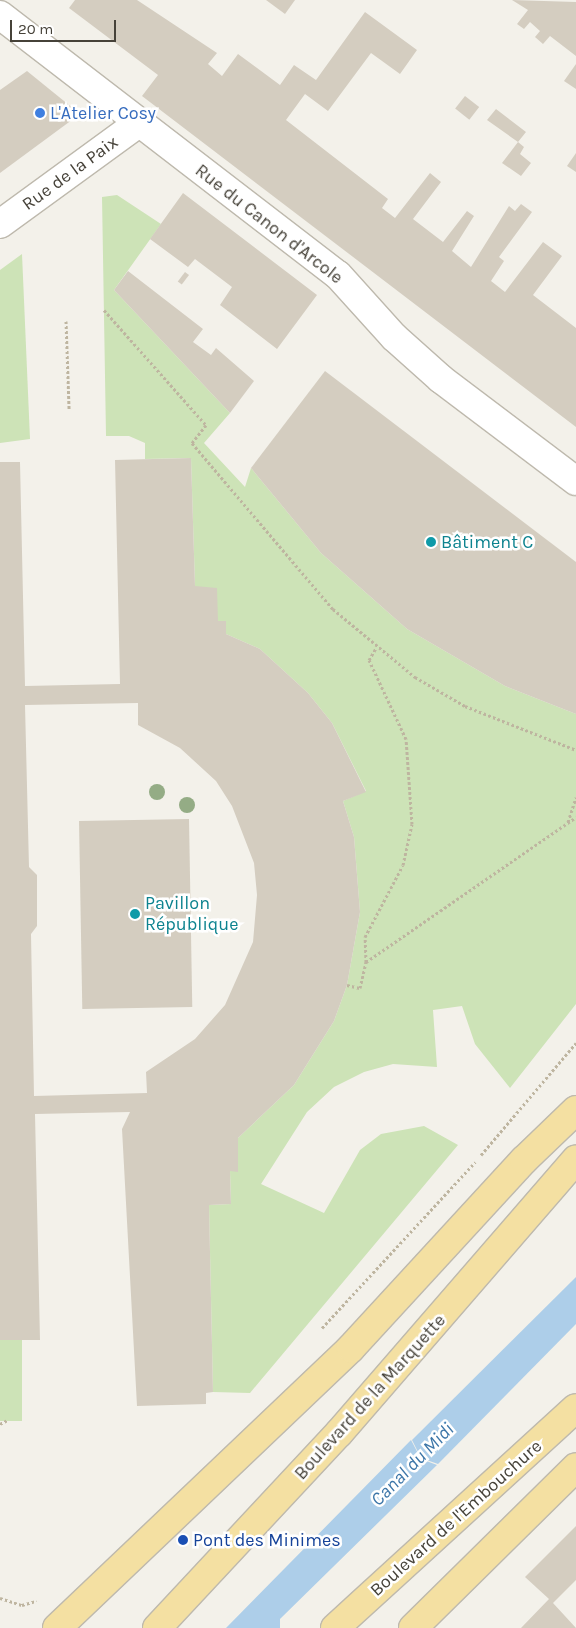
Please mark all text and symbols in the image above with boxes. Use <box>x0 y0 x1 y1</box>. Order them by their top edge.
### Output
scale bar <box>12 10 119 42</box>
text: 20 m <box>18 20 53 38</box>
place label: L'Atelier Cosy <box>50 102 156 124</box>
marker: L'Atelier Cosy <box>34 107 46 119</box>
street label: Rue de la Paix <box>18 131 122 215</box>
street label: Rue du Canon d'Arcole <box>191 160 347 288</box>
place label: Bâtiment C <box>441 531 533 553</box>
marker: Bâtiment C <box>425 536 437 548</box>
place label: Pavillon République <box>145 893 238 936</box>
marker: Pavillon République <box>129 908 141 920</box>
street label: Boulevard de la Marquette <box>290 1310 450 1484</box>
water label: Canal du Midi <box>367 1419 459 1511</box>
street label: Boulevard de l'Embouchure <box>366 1435 546 1601</box>
place label: Pont des Minimes <box>193 1529 341 1551</box>
marker: Pont des Minimes <box>177 1534 189 1546</box>

